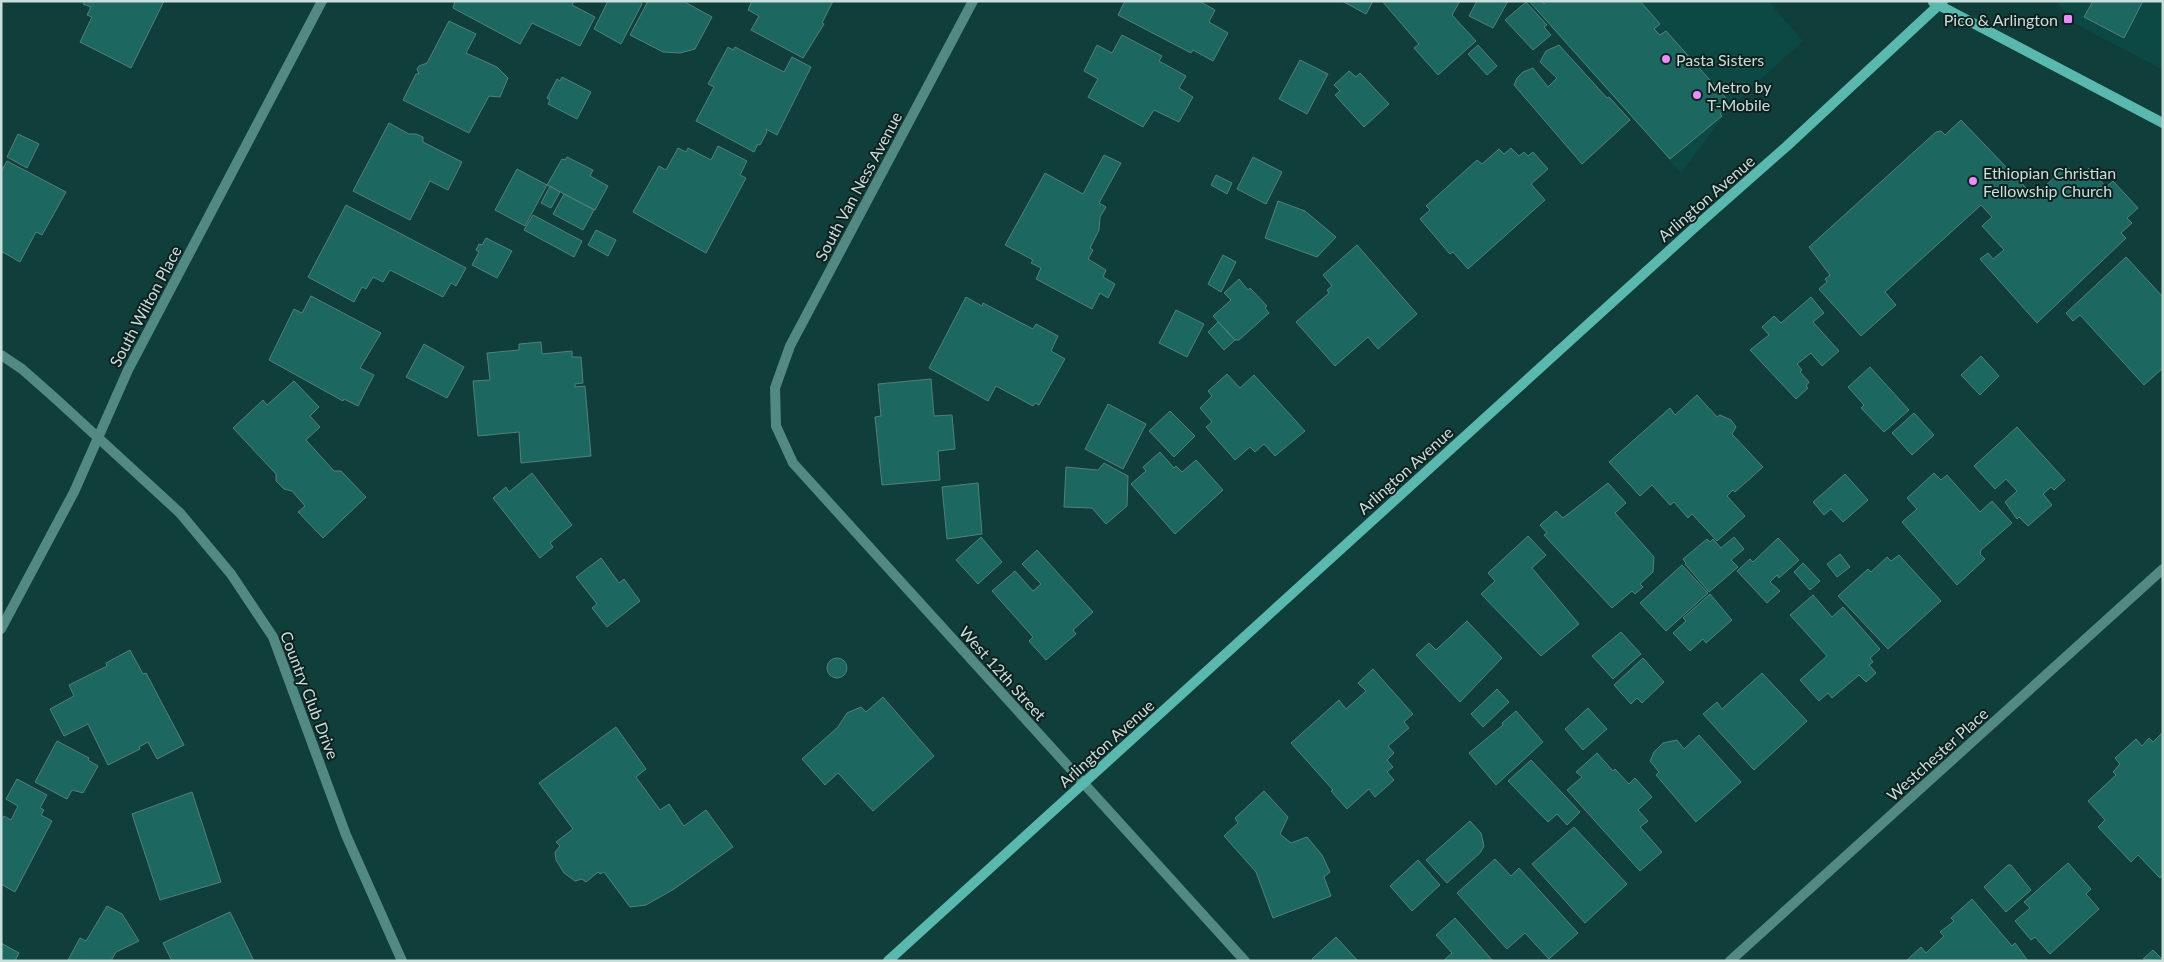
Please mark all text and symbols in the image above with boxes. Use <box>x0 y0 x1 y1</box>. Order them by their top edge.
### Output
place label: Pico & Arlington <box>1944 10 2058 29</box>
marker: Pico & Arlington <box>2062 13 2074 25</box>
place label: Pasta Sisters <box>1676 50 1764 69</box>
marker: Pasta Sisters <box>1660 53 1672 65</box>
place label: Metro by T-Mobile <box>1707 77 1772 114</box>
marker: Metro by T-Mobile <box>1691 89 1703 101</box>
street label: South Van Ness Avenue <box>811 108 905 264</box>
street label: Arlington Avenue <box>1654 151 1758 245</box>
place label: Ethiopian Christian Fellowship Church <box>1983 163 2116 200</box>
marker: Ethiopian Christian Fellowship Church <box>1967 175 1979 187</box>
street label: South Wilton Place <box>105 242 185 370</box>
street label: Arlington Avenue <box>1353 422 1457 518</box>
street label: West 12th Street <box>956 622 1050 724</box>
street label: Country Club Drive <box>277 628 343 762</box>
street label: Arlington Avenue <box>1054 695 1158 791</box>
street label: Westchester Place <box>1882 704 1992 804</box>

